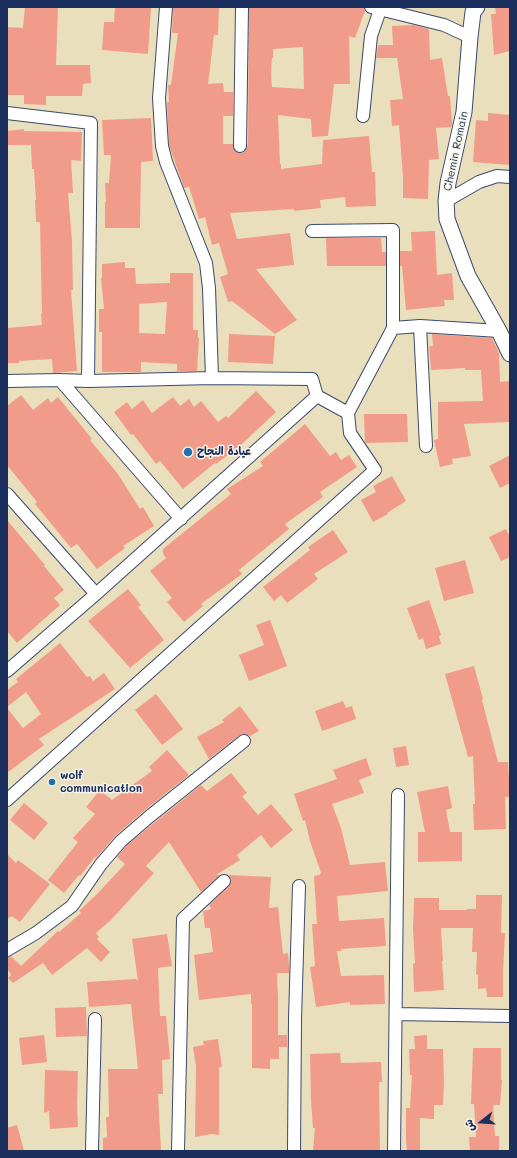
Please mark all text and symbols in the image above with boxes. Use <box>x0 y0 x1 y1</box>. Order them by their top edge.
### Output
street label: Chemin Romain <box>441 110 471 192</box>
place label: عيادة النجاح <box>197 445 251 459</box>
marker: عيادة النجاح <box>182 446 194 458</box>
place label: wolf communication <box>60 769 142 795</box>
marker: wolf communication <box>47 777 57 787</box>
north arrow <box>461 1102 501 1142</box>
text: ش <box>460 1118 478 1134</box>

